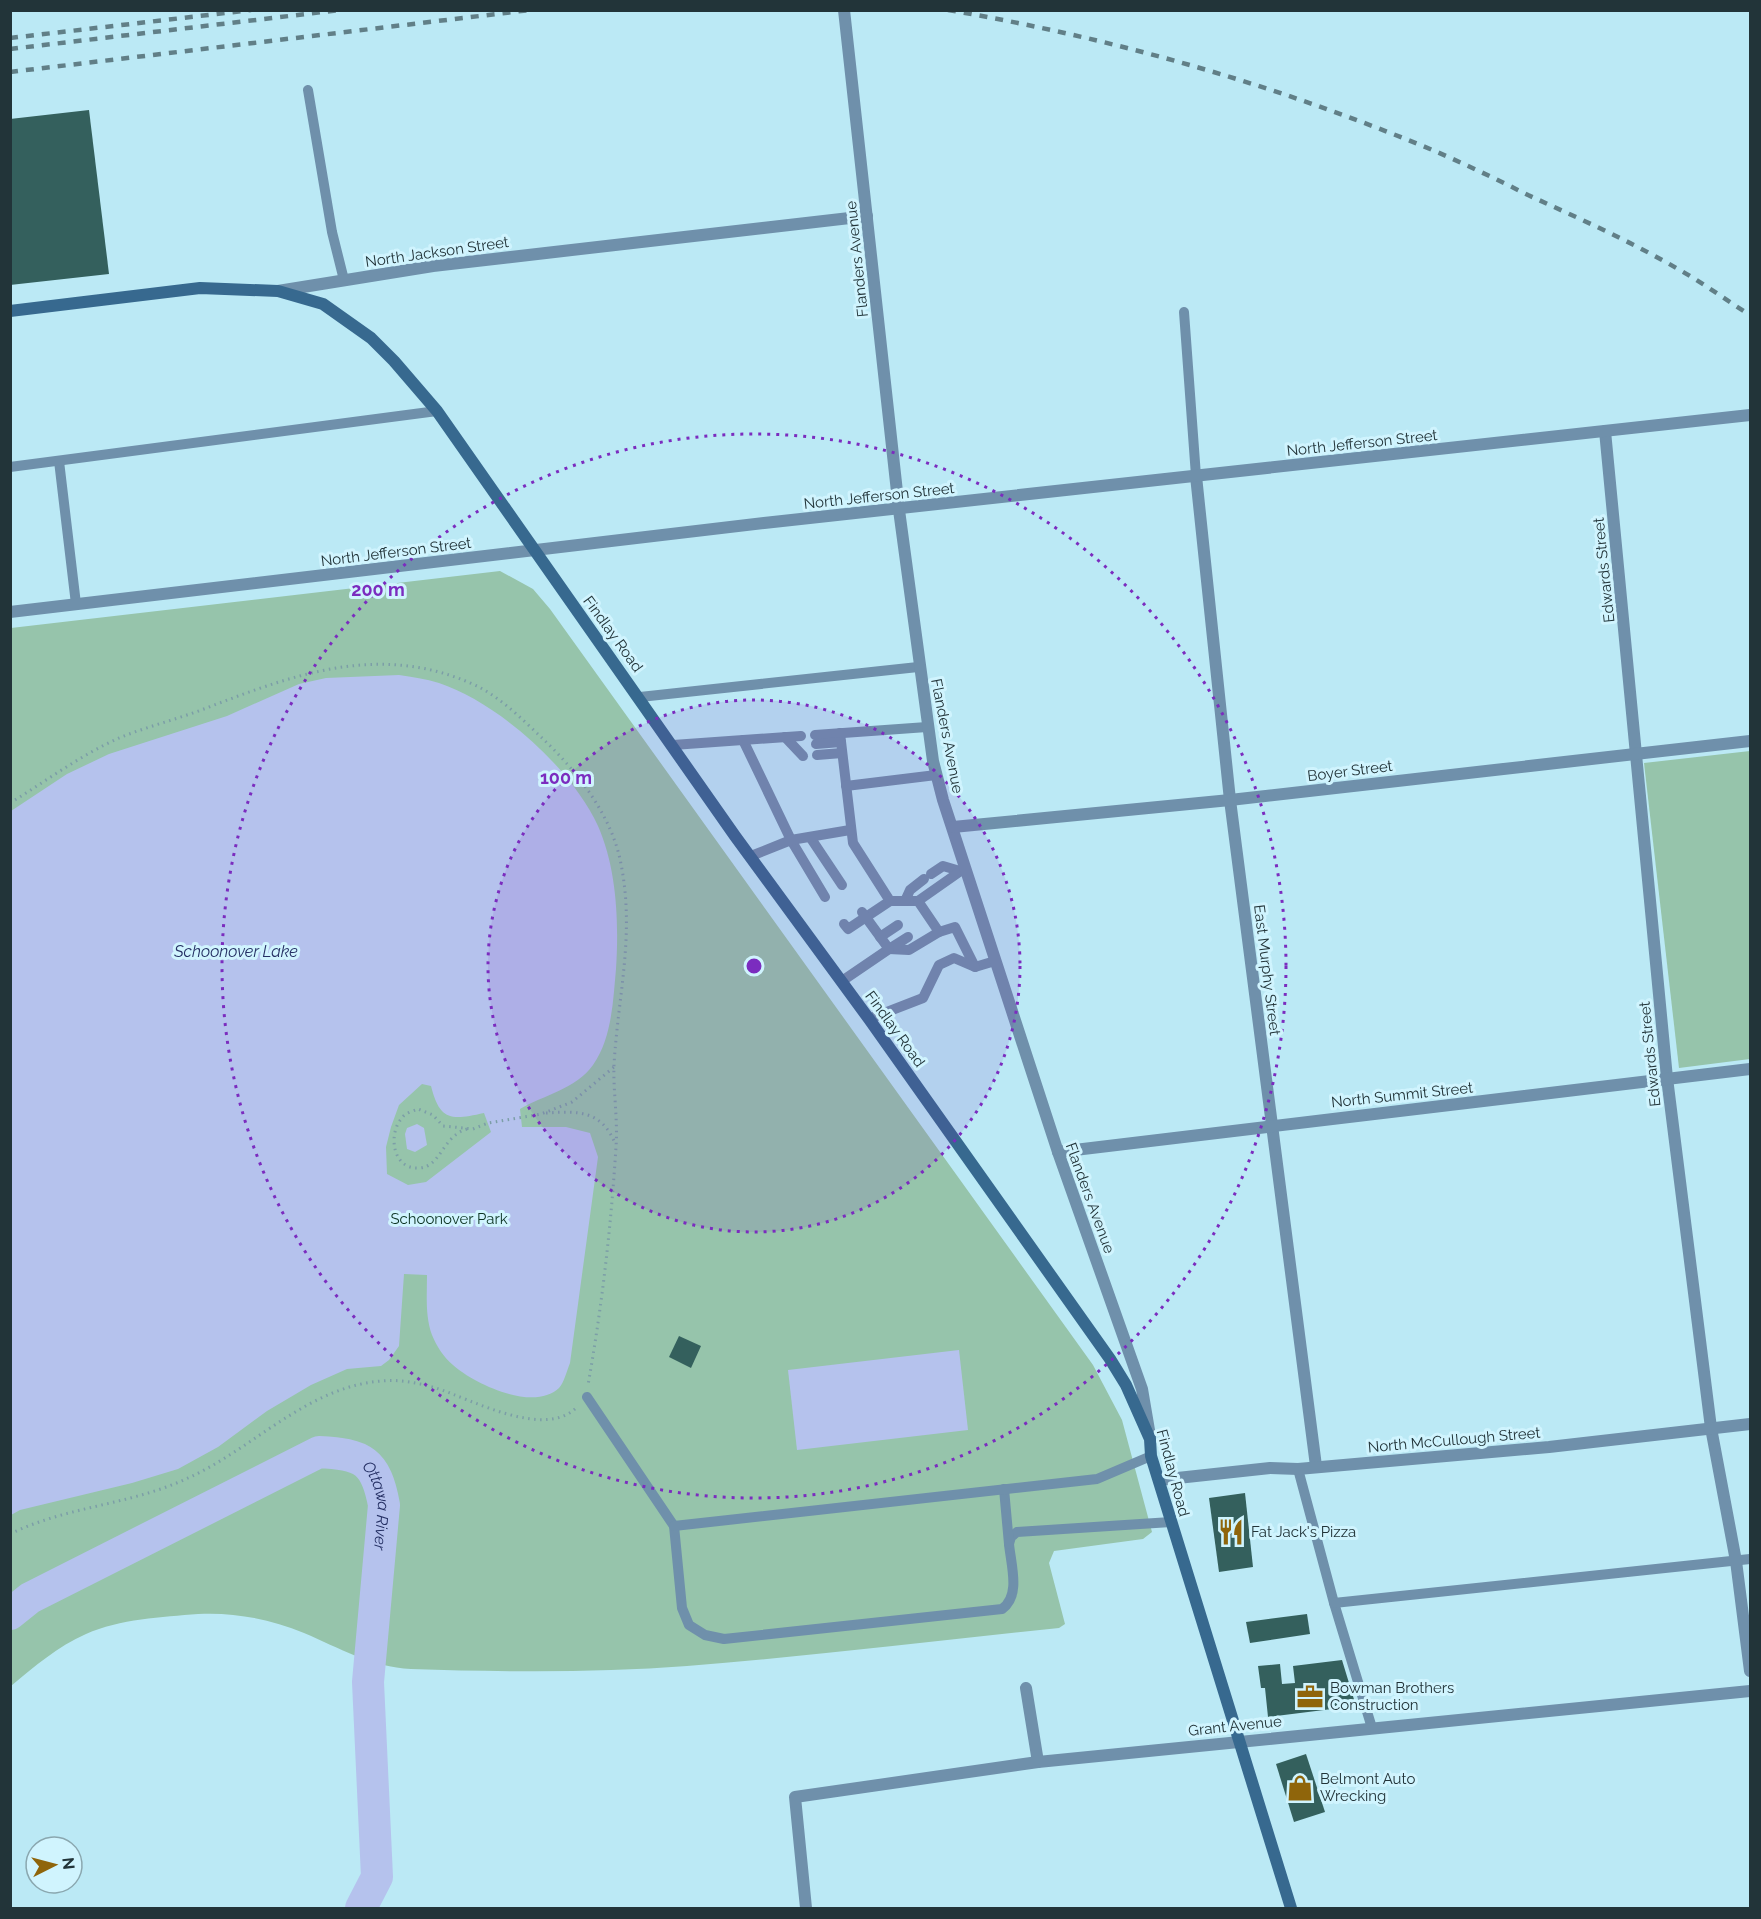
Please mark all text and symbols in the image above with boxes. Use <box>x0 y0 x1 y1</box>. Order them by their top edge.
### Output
street label: Flanders Avenue <box>842 200 872 318</box>
street label: North Jackson Street <box>364 233 510 271</box>
street label: North Jefferson Street <box>1286 426 1438 460</box>
street label: North Jefferson Street <box>803 479 955 513</box>
street label: Edwards Street <box>1590 517 1618 623</box>
street label: North Jefferson Street <box>320 534 472 570</box>
text: 200 m <box>351 579 405 600</box>
street label: Findlay Road <box>579 592 647 676</box>
street label: Flanders Avenue <box>927 677 967 795</box>
street label: Boyer Street <box>1306 757 1394 785</box>
text: 100 m <box>540 767 592 788</box>
street label: East Murphy Street <box>1250 904 1284 1036</box>
water label: Schoonover Lake <box>173 942 298 961</box>
centre of rings <box>744 956 764 976</box>
street label: Findlay Road <box>861 987 929 1071</box>
street label: Edwards Street <box>1636 1001 1664 1107</box>
street label: North Summit Street <box>1330 1079 1474 1111</box>
street label: Flanders Avenue <box>1062 1140 1118 1256</box>
park label: Schoonover Park <box>390 1210 508 1228</box>
street label: North McCullough Street <box>1367 1423 1541 1457</box>
street label: Findlay Road <box>1153 1427 1193 1519</box>
water label: Ottawa River <box>359 1457 394 1552</box>
restaurant icon: Fat Jack's Pizza <box>1216 1517 1246 1547</box>
place label: Fat Jack's Pizza <box>1251 1523 1356 1541</box>
place label: Bowman Brothers Construction <box>1330 1679 1454 1714</box>
office icon: Bowman Brothers Construction <box>1295 1682 1325 1712</box>
street label: Grant Avenue <box>1187 1712 1283 1740</box>
place label: Belmont Auto Wrecking <box>1320 1770 1415 1805</box>
shop icon: Belmont Auto Wrecking <box>1285 1773 1315 1803</box>
north arrow <box>24 1835 84 1895</box>
text: N <box>58 1856 79 1871</box>

